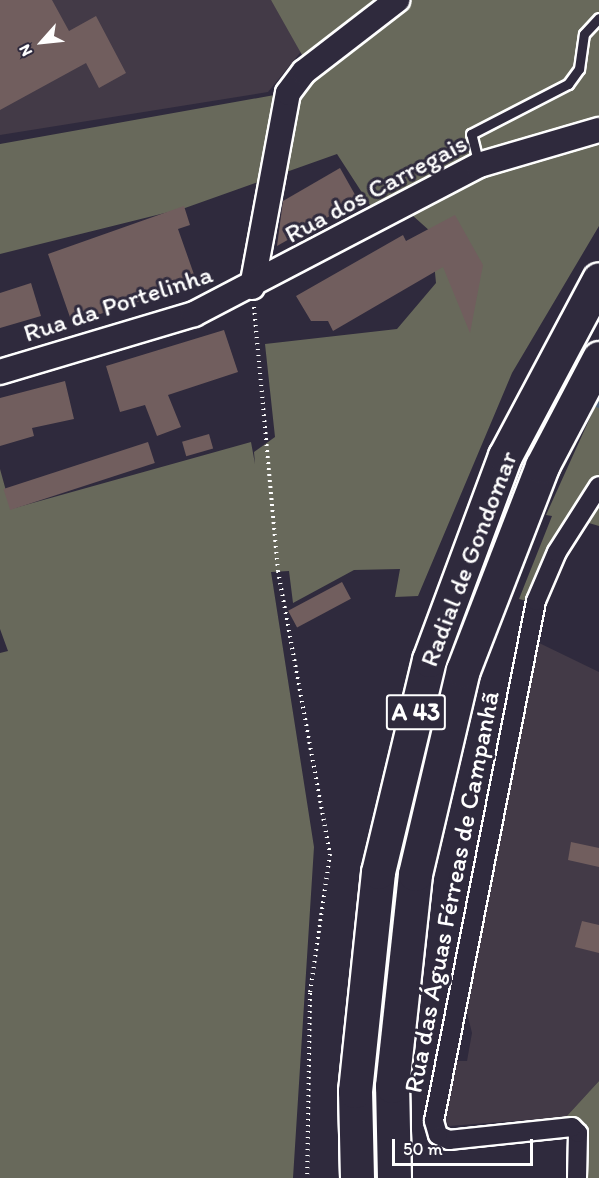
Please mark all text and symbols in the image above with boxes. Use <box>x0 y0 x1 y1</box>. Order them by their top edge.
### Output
north arrow <box>12 12 72 72</box>
text: N <box>15 41 36 60</box>
street label: Rua dos Carregais <box>280 128 472 250</box>
street label: Rua da Portelinha <box>19 259 217 349</box>
street label: Radial de Gondomar <box>414 447 524 671</box>
street label: Rua das Águas Férreas de Campanhã <box>398 688 506 1096</box>
road number: A 43 <box>384 691 448 733</box>
scale bar <box>395 1127 536 1165</box>
text: 50 m <box>403 1138 443 1160</box>

